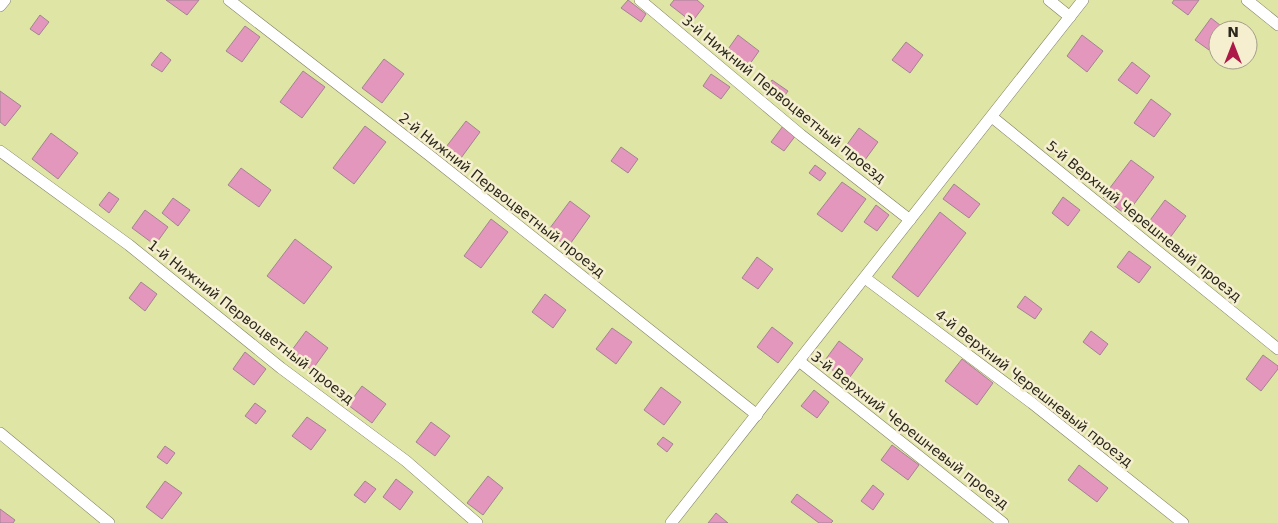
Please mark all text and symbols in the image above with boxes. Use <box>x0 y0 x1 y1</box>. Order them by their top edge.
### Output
street label: 3-й Нижний Первоцветный проезд <box>679 12 889 186</box>
north arrow <box>1208 20 1258 70</box>
text: N <box>1227 24 1239 40</box>
street label: 2-й Нижний Первоцветный проезд <box>396 110 608 280</box>
street label: 5-й Верхний Черешневый проезд <box>1043 137 1245 305</box>
street label: 1-й Нижний Первоцветный проезд <box>145 237 357 407</box>
street label: 4-й Верхний Черешневый проезд <box>932 306 1136 470</box>
street label: 3-й Верхний Черешневый проезд <box>808 348 1012 512</box>

